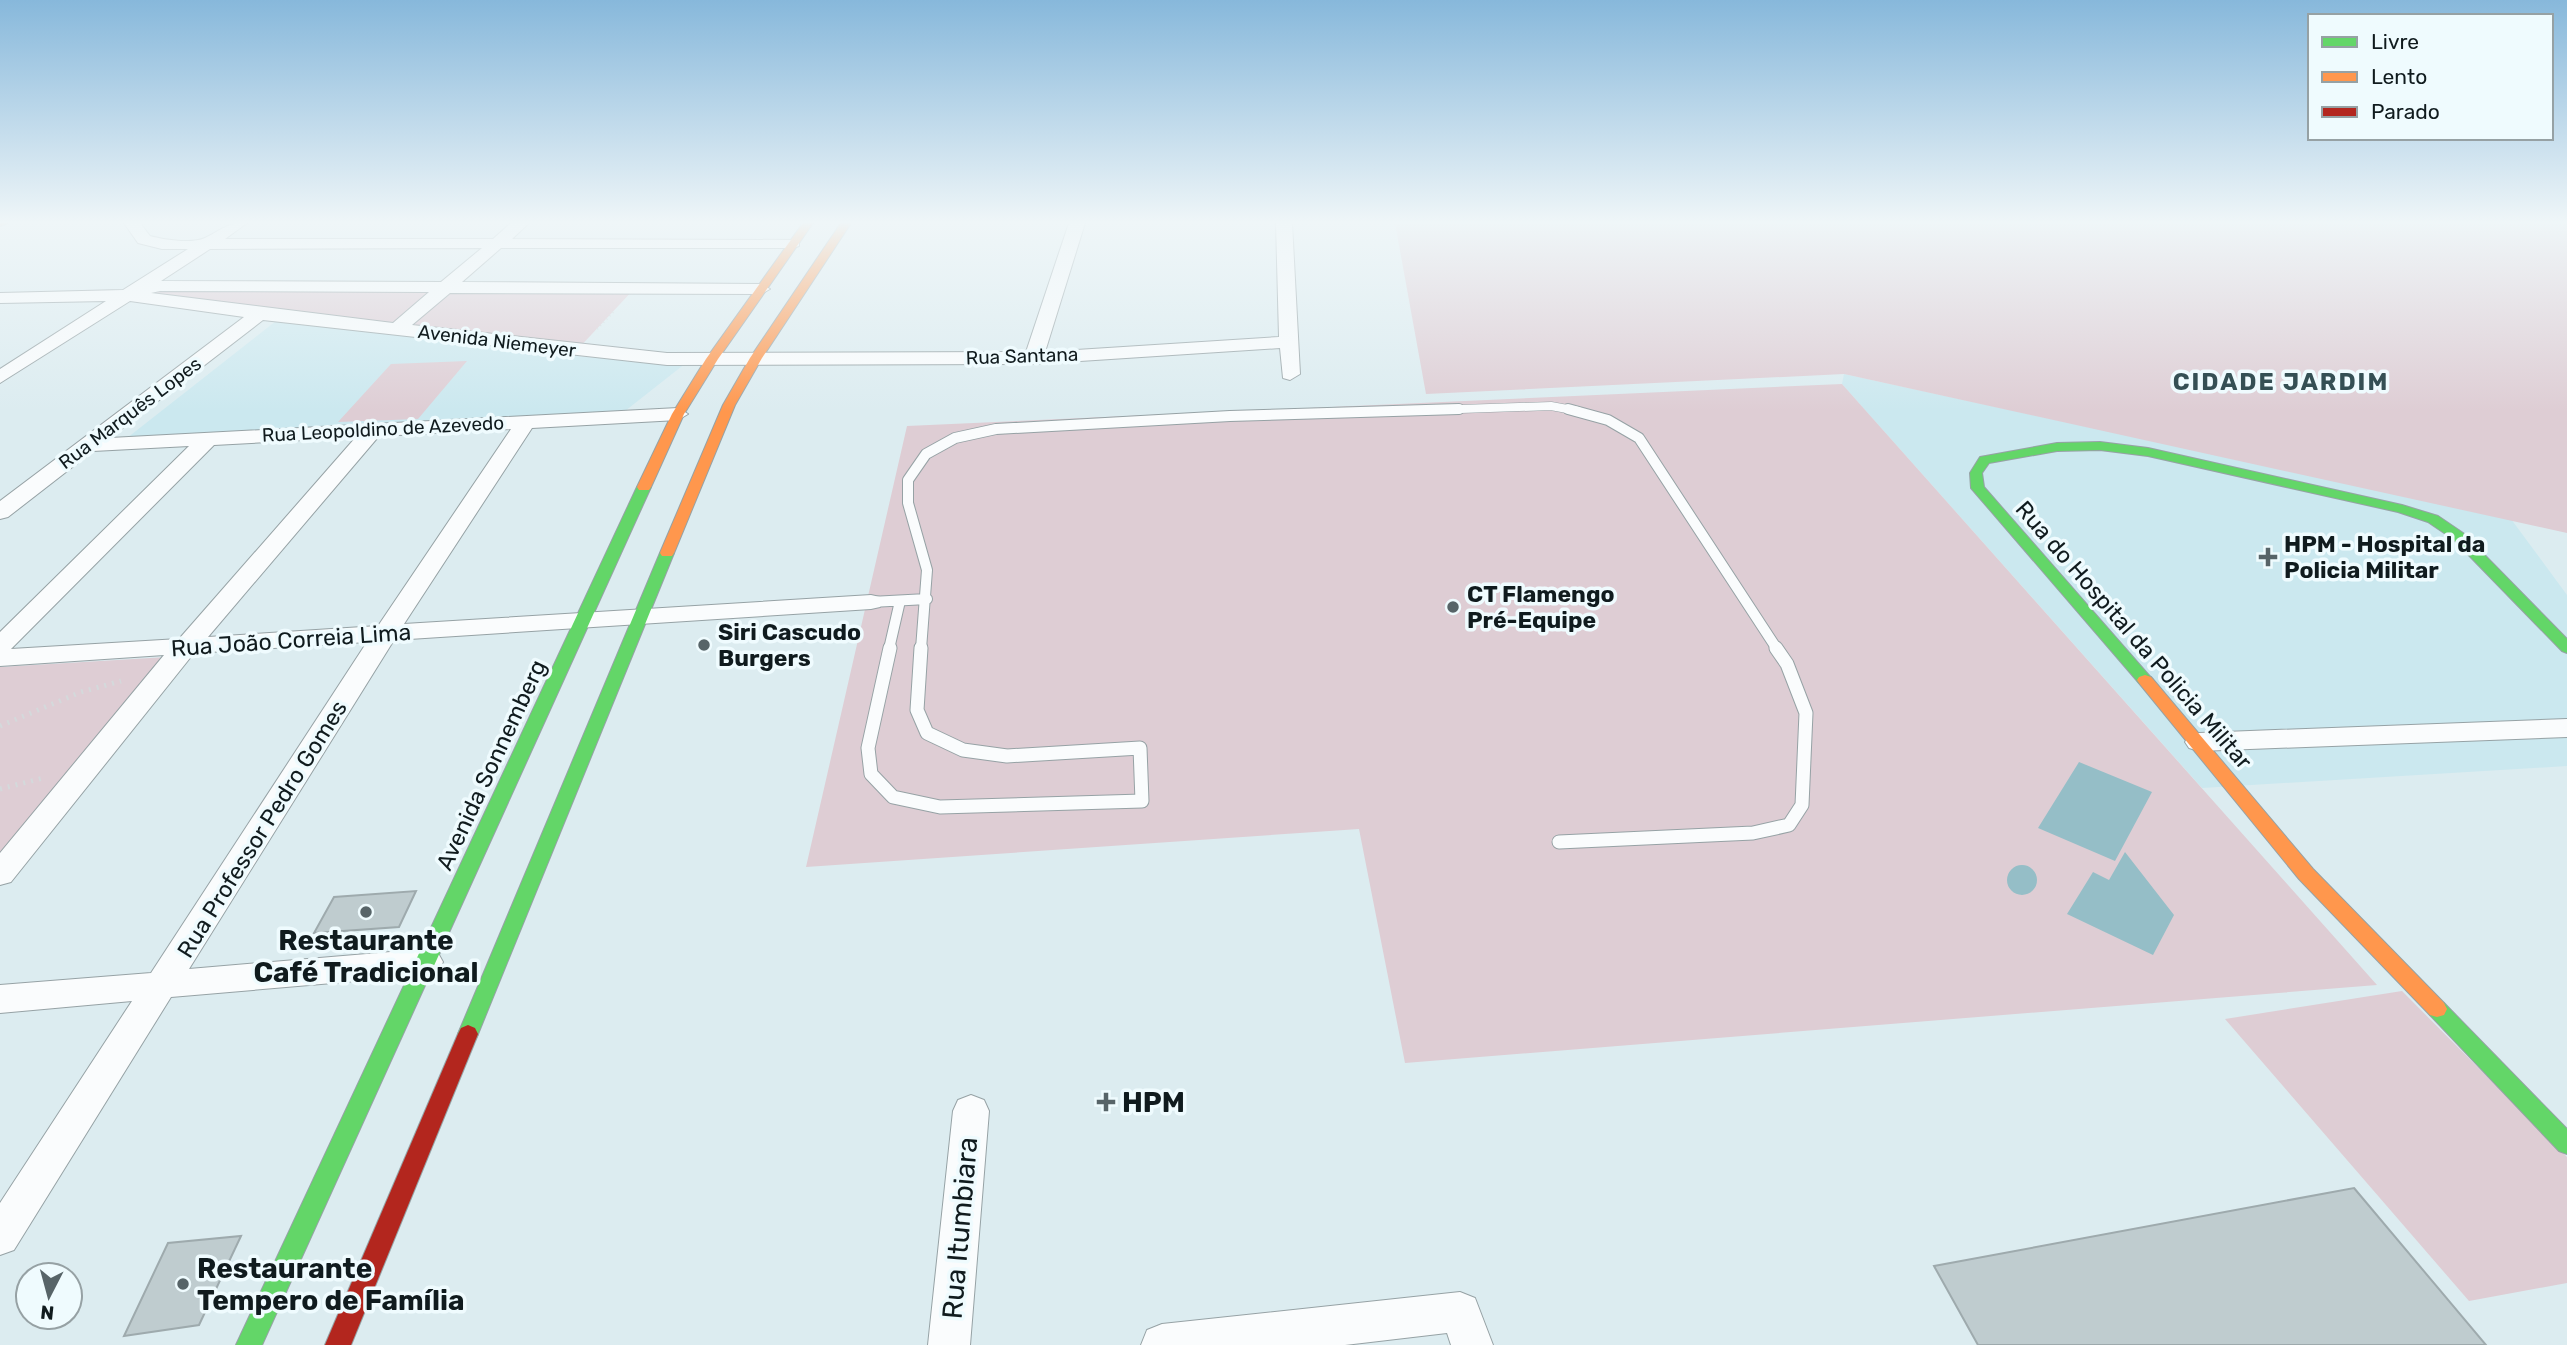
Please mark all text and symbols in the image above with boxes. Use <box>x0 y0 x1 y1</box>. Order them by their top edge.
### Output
legend <box>2308 14 2553 140</box>
text: Livre <box>2371 29 2419 54</box>
text: Lento <box>2371 64 2427 89</box>
text: Parado <box>2371 99 2440 124</box>
street label: Avenida Niemeyer <box>417 320 578 362</box>
street label: Rua Santana <box>965 343 1079 369</box>
street label: Rua Marquês Lopes <box>54 352 206 474</box>
district label: CIDADE JARDIM <box>2173 368 2389 396</box>
street label: Rua Leopoldino de Azevedo <box>261 411 505 447</box>
street label: Rua do Hospital da Policia Militar <box>2010 495 2258 775</box>
place label: HPM - Hospital da Policia Militar <box>2284 530 2485 584</box>
marker: HPM - Hospital da Policia Militar <box>2258 547 2278 567</box>
place label: CT Flamengo Pré-Equipe <box>1467 580 1615 634</box>
marker: CT Flamengo Pré-Equipe <box>1445 599 1461 615</box>
street label: Rua João Correia Lima <box>170 618 412 662</box>
place label: Siri Cascudo Burgers <box>718 618 861 672</box>
marker: Siri Cascudo Burgers <box>696 637 712 653</box>
street label: Avenida Sonnemberg <box>430 655 552 875</box>
street label: Rua Professor Pedro Gomes <box>171 695 353 963</box>
marker: Restaurante Café Tradicional <box>358 904 374 920</box>
place label: Restaurante Café Tradicional <box>253 924 479 989</box>
place label: HPM <box>1122 1086 1185 1119</box>
marker: HPM <box>1096 1092 1116 1112</box>
street label: Rua Itumbiara <box>936 1136 984 1320</box>
place label: Restaurante Tempero de Família <box>197 1252 464 1317</box>
north arrow <box>14 1261 84 1331</box>
marker: Restaurante Tempero de Família <box>175 1276 191 1292</box>
text: N <box>39 1300 55 1325</box>

